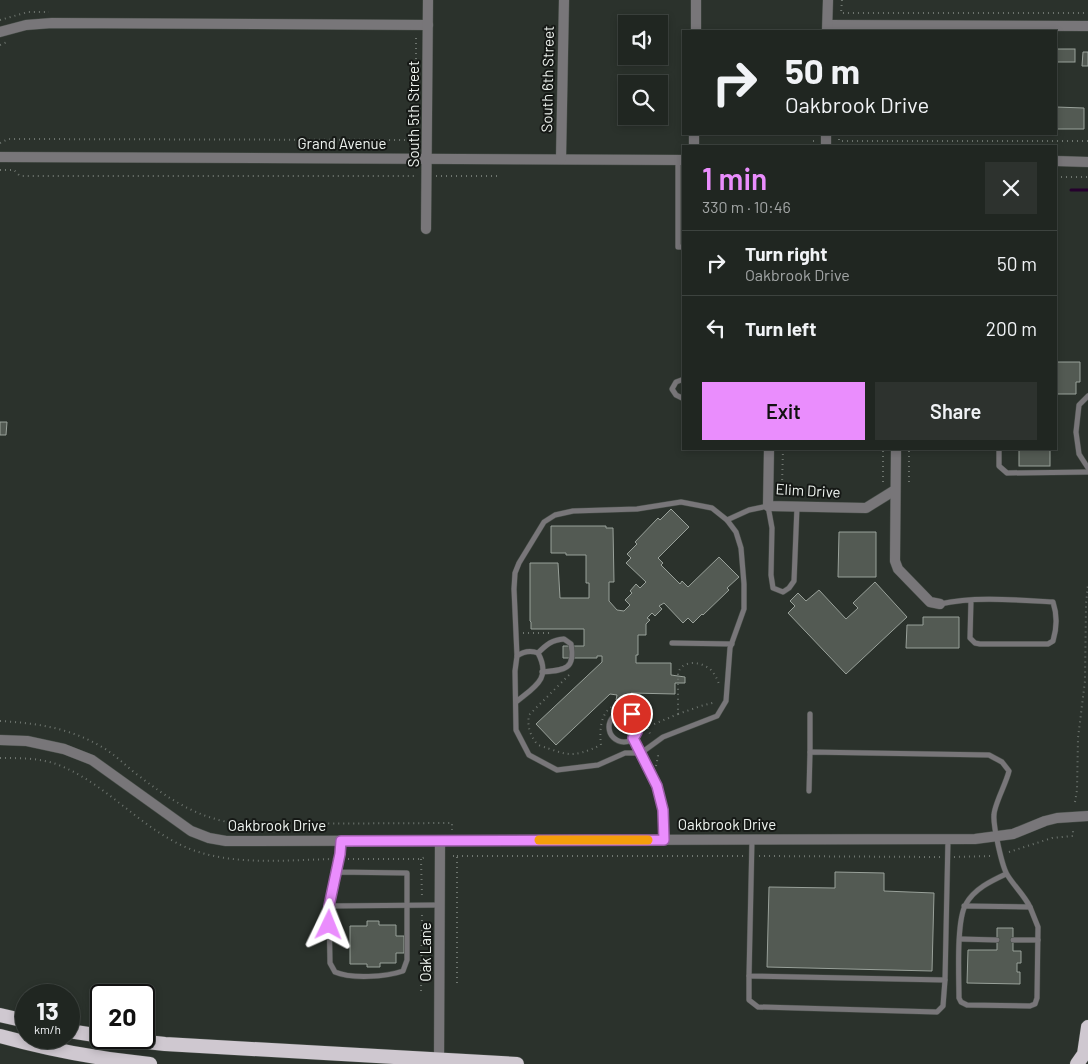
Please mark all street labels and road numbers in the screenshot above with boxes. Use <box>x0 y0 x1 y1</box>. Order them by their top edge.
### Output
street label: South 6th Street <box>537 25 557 133</box>
street label: South 5th Street <box>404 61 422 167</box>
street label: Grand Avenue <box>297 134 387 152</box>
street label: Elim Drive <box>775 479 841 501</box>
street label: Oakbrook Drive <box>678 815 776 833</box>
street label: Oakbrook Drive <box>228 816 326 834</box>
street label: Oak Lane <box>416 922 434 982</box>

